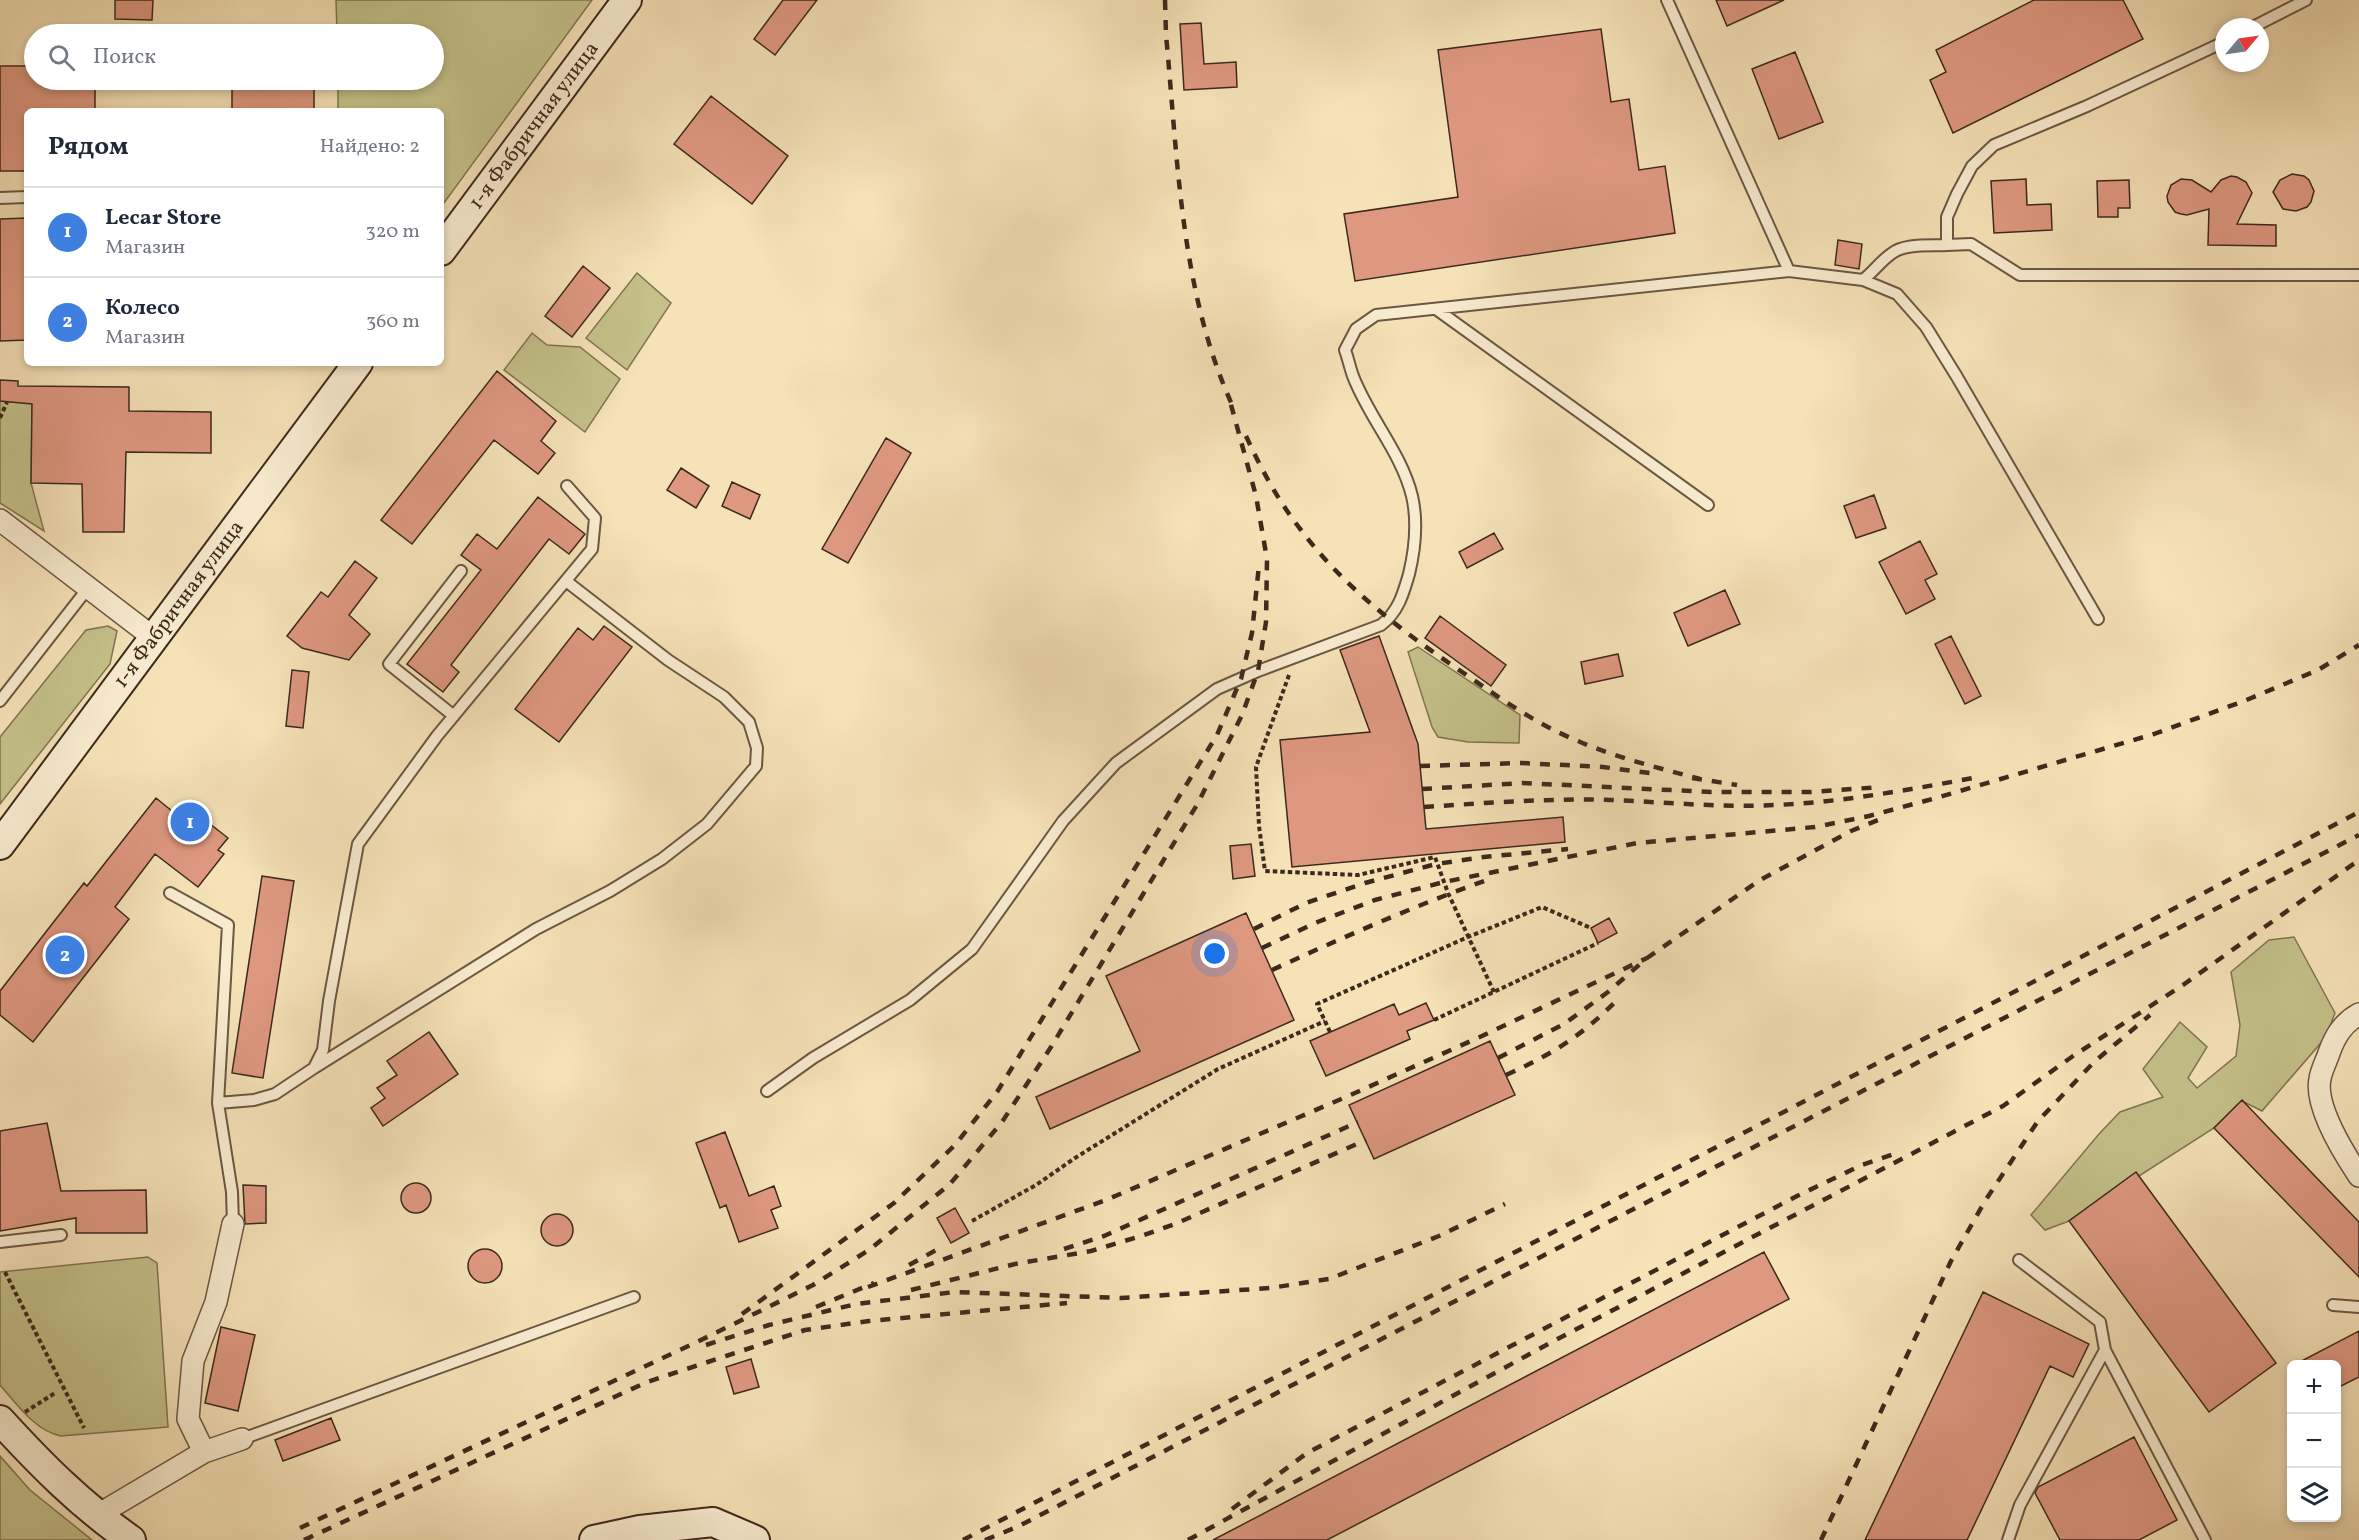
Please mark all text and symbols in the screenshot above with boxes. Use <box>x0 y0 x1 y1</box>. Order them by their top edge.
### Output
north arrow <box>2215 18 2269 72</box>
search box <box>24 24 444 90</box>
street label: 1-я Фабричная улица <box>462 36 606 216</box>
icon: search <box>45 41 78 74</box>
text: Поиск <box>93 42 156 73</box>
text: Рядом <box>48 129 128 165</box>
text: Найдено: 2 <box>320 133 420 161</box>
text: Lecar Store <box>105 203 221 234</box>
text: 1 <box>63 218 72 246</box>
text: 320 m <box>365 218 420 246</box>
text: Магазин <box>105 234 185 262</box>
text: Колесо <box>105 293 180 324</box>
text: 2 <box>62 308 73 336</box>
text: 360 m <box>366 308 420 336</box>
text: Магазин <box>105 324 185 352</box>
street label: 1-я Фабричная улица <box>107 514 251 694</box>
pin: 1 <box>170 800 210 844</box>
pin: 2 <box>46 932 84 978</box>
your location <box>1200 939 1229 968</box>
map controls <box>2287 1360 2341 1522</box>
button: + <box>2287 1360 2341 1414</box>
button: − <box>2287 1414 2341 1468</box>
button: layers <box>2287 1468 2341 1522</box>

